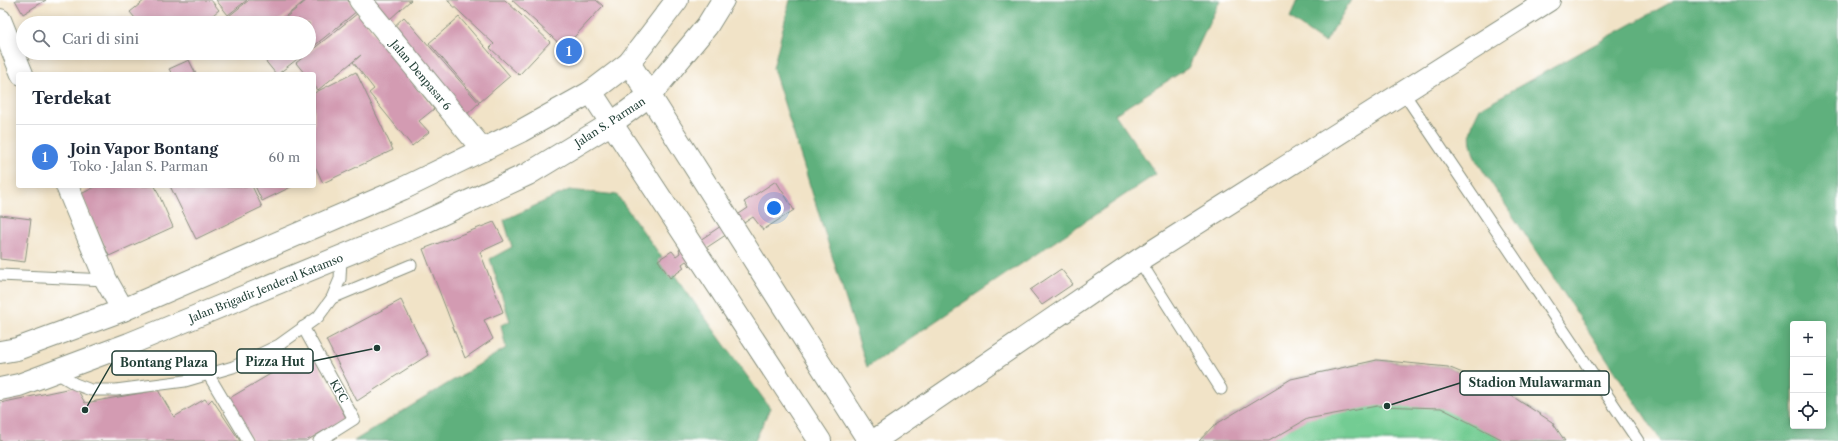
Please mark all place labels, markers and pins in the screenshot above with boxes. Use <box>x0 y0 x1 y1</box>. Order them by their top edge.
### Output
pin: 1 <box>556 36 582 66</box>
callout: Pizza Hut <box>237 349 313 373</box>
callout: Bontang Plaza <box>112 351 216 375</box>
callout: Stadion Mulawarman <box>1460 371 1609 395</box>

